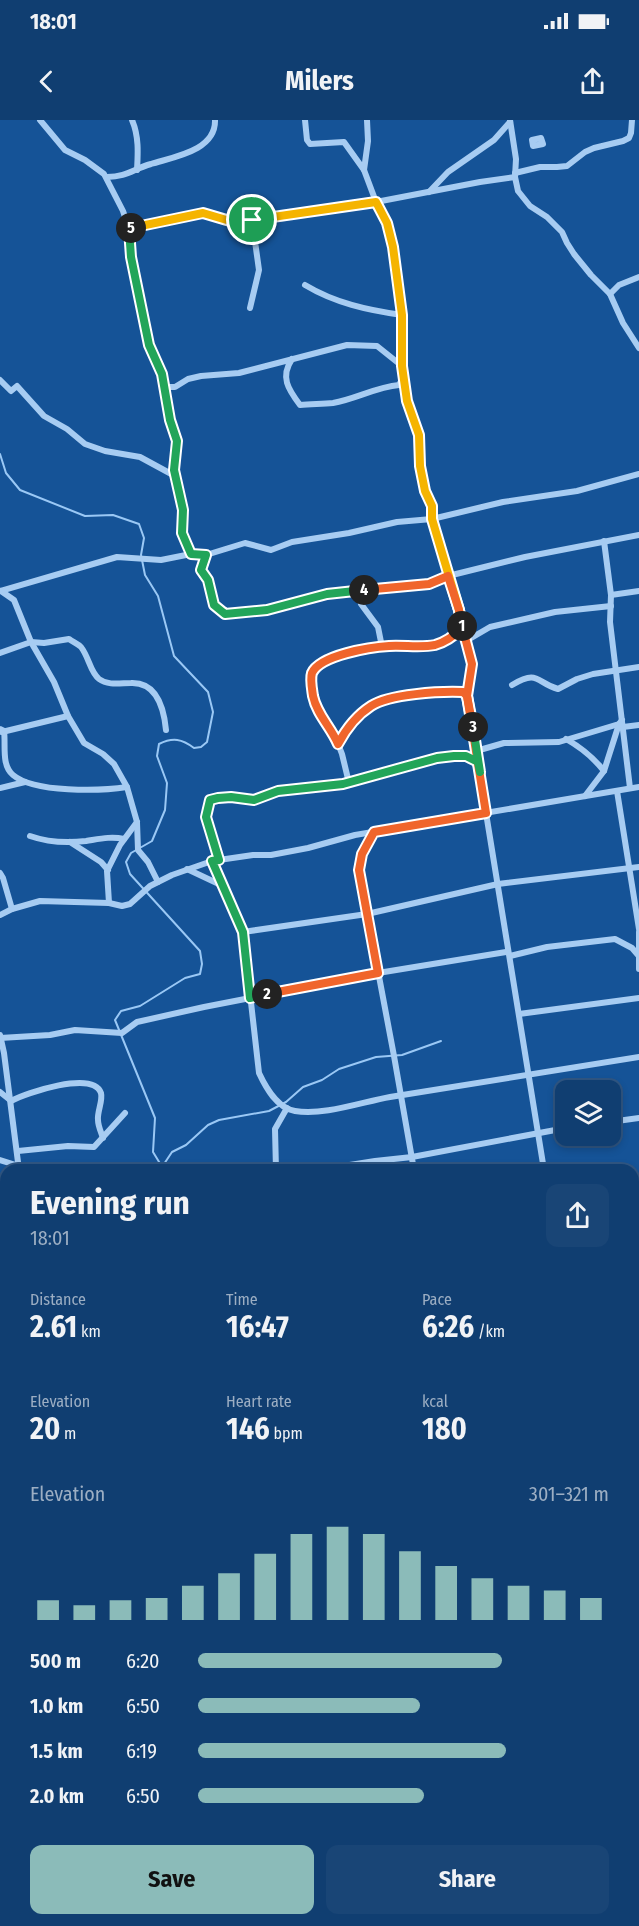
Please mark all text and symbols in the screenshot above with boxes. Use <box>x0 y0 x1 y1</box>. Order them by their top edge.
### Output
text: 18:01 <box>30 8 77 35</box>
icon: back <box>30 65 63 98</box>
text: Milers <box>285 65 354 97</box>
icon: share <box>576 65 609 98</box>
pin <box>226 194 277 245</box>
icon: arrive <box>235 203 268 236</box>
pin: 5 <box>116 213 146 243</box>
text: 5 <box>127 218 135 237</box>
pin: 4 <box>349 575 379 605</box>
text: 4 <box>360 580 368 599</box>
pin: 1 <box>447 611 477 641</box>
text: 1 <box>459 616 465 635</box>
pin: 3 <box>458 712 488 742</box>
text: 3 <box>469 717 477 736</box>
pin: 2 <box>252 979 282 1009</box>
text: 2 <box>263 984 271 1003</box>
map controls <box>555 1080 621 1146</box>
button: layers <box>555 1080 621 1146</box>
text: Evening run <box>30 1183 190 1223</box>
button: share <box>546 1184 609 1247</box>
text: 18:01 <box>30 1226 70 1250</box>
text: Distance <box>30 1290 86 1309</box>
text: Time <box>226 1290 258 1309</box>
text: Pace <box>422 1290 452 1309</box>
text: 2.61 <box>30 1309 77 1345</box>
text: 16:47 <box>226 1309 289 1345</box>
text: 6:26 <box>422 1309 474 1345</box>
text: km <box>77 1322 101 1341</box>
text: /km <box>474 1322 505 1341</box>
text: Elevation <box>30 1392 90 1411</box>
text: Heart rate <box>226 1392 292 1411</box>
text: kcal <box>422 1392 448 1411</box>
text: 20 <box>30 1411 60 1447</box>
text: 146 <box>226 1411 270 1447</box>
text: 180 <box>422 1411 467 1447</box>
text: m <box>60 1424 76 1443</box>
text: bpm <box>270 1424 303 1443</box>
text: Elevation <box>30 1482 105 1506</box>
text: 301–321 m <box>529 1482 609 1506</box>
text: 500 m <box>30 1649 81 1673</box>
text: 6:20 <box>126 1649 159 1673</box>
text: 1.0 km <box>30 1694 83 1718</box>
text: 6:50 <box>126 1694 160 1718</box>
text: 1.5 km <box>30 1739 83 1763</box>
text: 6:19 <box>126 1739 157 1763</box>
text: 2.0 km <box>30 1784 84 1808</box>
text: 6:50 <box>126 1784 160 1808</box>
button: Save <box>30 1845 314 1914</box>
button: Share <box>326 1845 609 1914</box>

